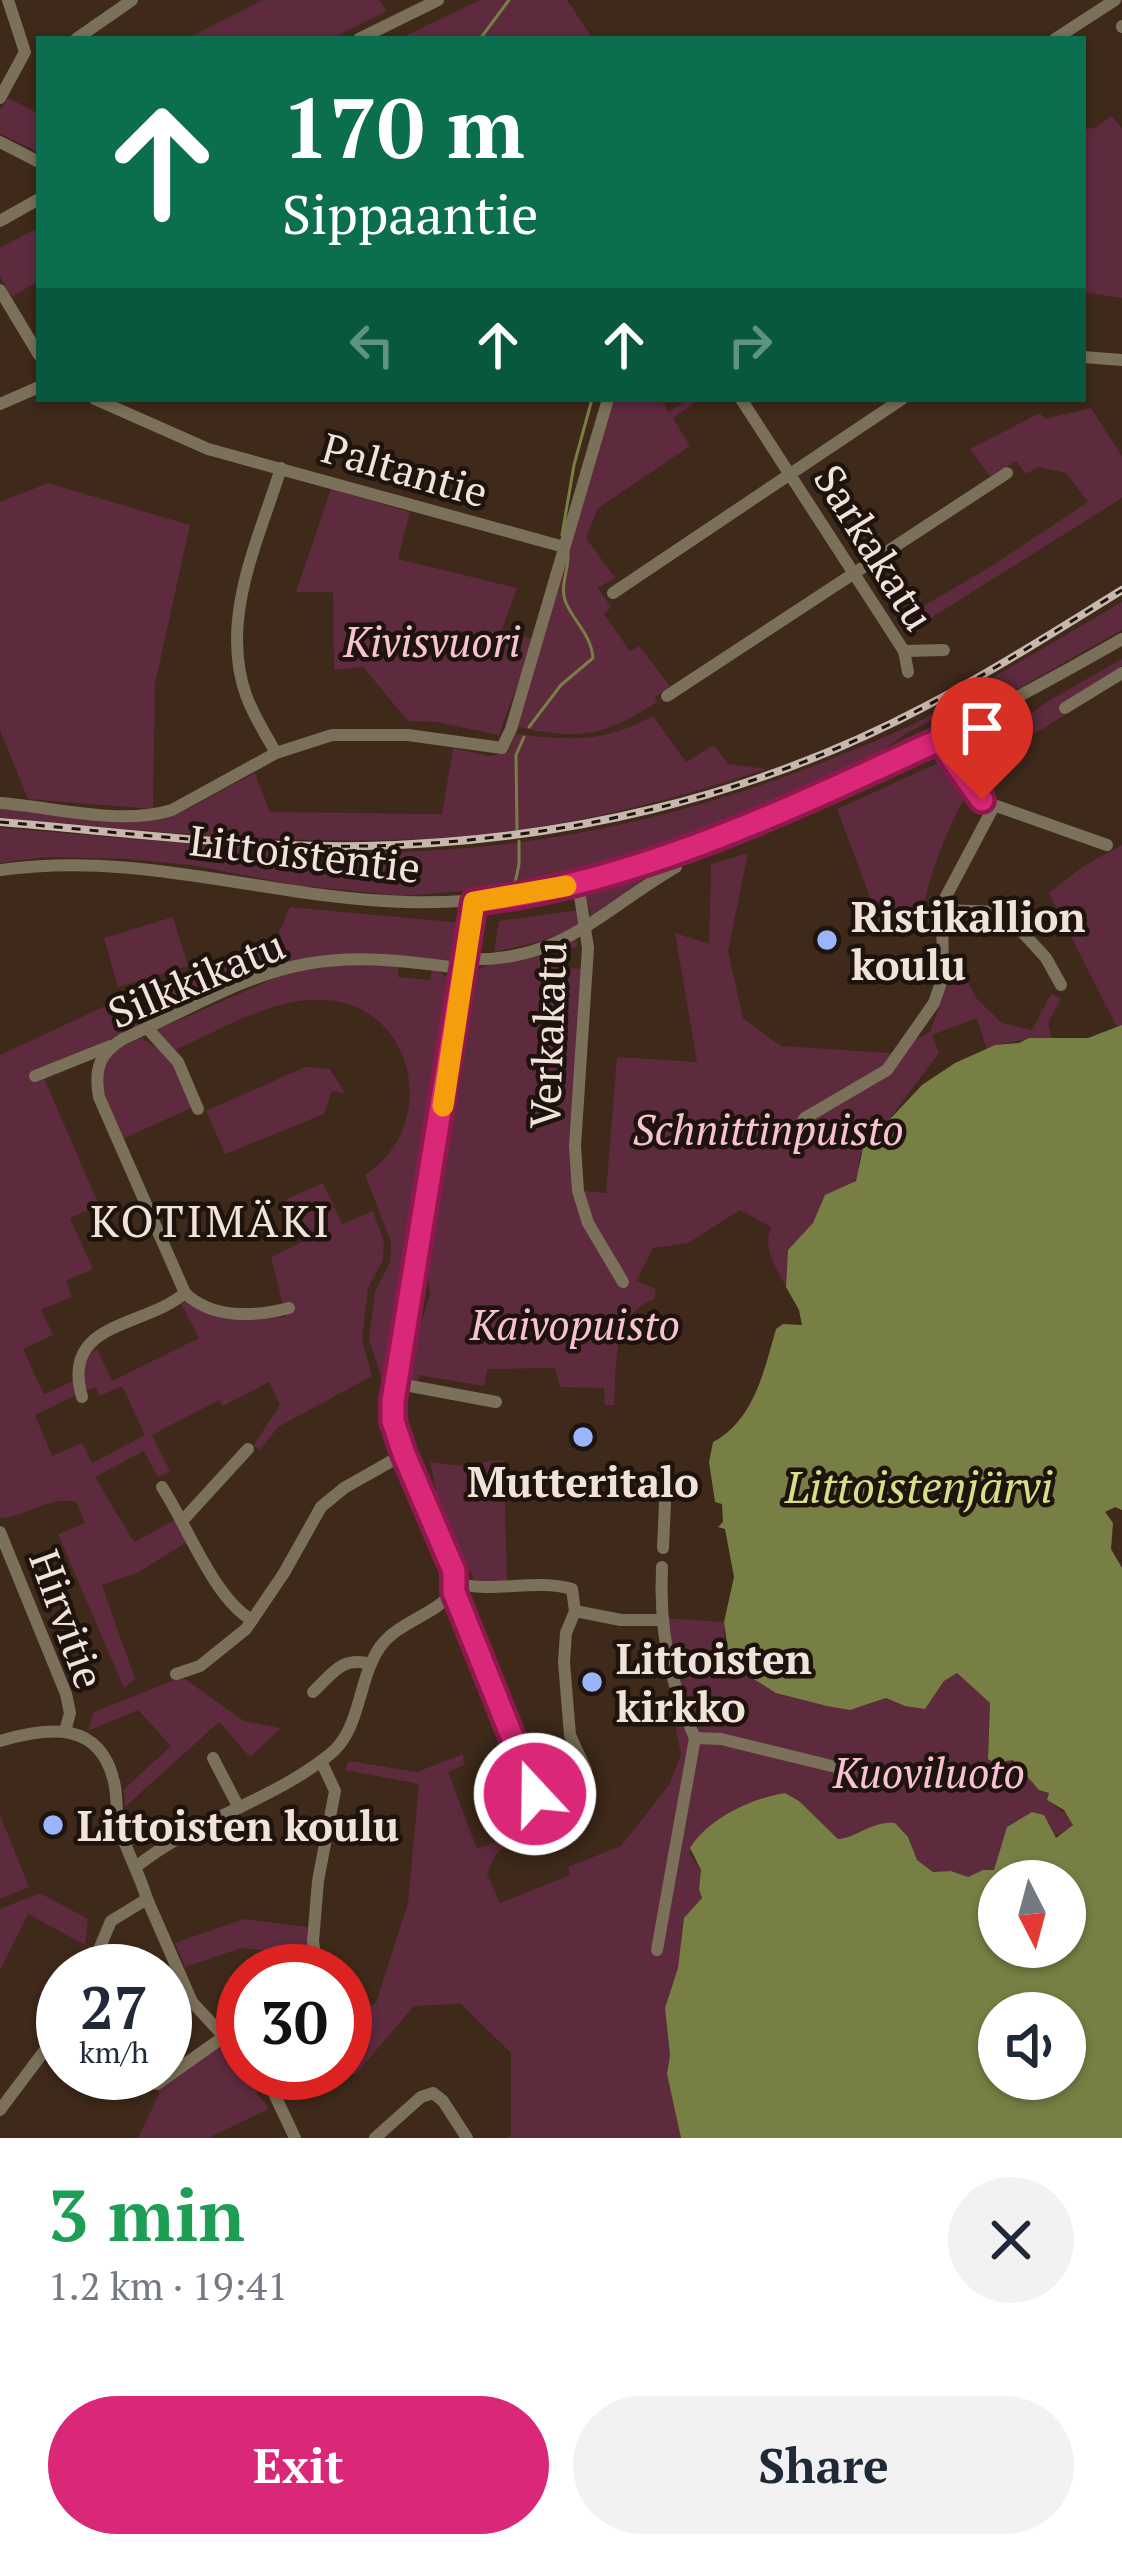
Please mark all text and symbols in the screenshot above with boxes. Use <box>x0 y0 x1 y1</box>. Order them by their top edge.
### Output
text: 170 m <box>282 71 525 182</box>
icon: ahead <box>84 84 240 240</box>
text: Sippaantie <box>282 178 538 249</box>
icon: left <box>339 312 405 378</box>
icon: ahead <box>465 312 531 378</box>
icon: ahead <box>591 312 657 378</box>
icon: right <box>717 312 783 378</box>
street label: Paltantie <box>316 419 494 519</box>
street label: Sarkakatu <box>802 454 948 640</box>
park label: Kivisvuori <box>342 613 521 669</box>
pin <box>931 677 1033 800</box>
icon: arrive <box>949 695 1015 761</box>
street label: Littoistentie <box>187 811 423 895</box>
place label: Ristikallion koulu <box>851 888 1086 992</box>
street label: Silkkikatu <box>99 916 293 1040</box>
marker: Ristikallion koulu <box>814 927 840 953</box>
street label: Verkakatu <box>516 940 578 1130</box>
park label: Schnittinpuisto <box>632 1101 904 1157</box>
district label: KOTIMÄKI <box>90 1190 332 1250</box>
park label: Kaivopuisto <box>469 1296 680 1352</box>
marker: Mutteritalo <box>570 1424 596 1450</box>
place label: Mutteritalo <box>467 1453 699 1509</box>
water label: Littoistenjärvi <box>784 1456 1054 1516</box>
street label: Hirvitie <box>17 1542 119 1696</box>
place label: Littoisten kirkko <box>616 1630 812 1734</box>
marker: Littoisten kirkko <box>579 1669 605 1695</box>
position arrow <box>472 1731 598 1857</box>
park label: Kuoviluoto <box>832 1744 1025 1800</box>
place label: Littoisten koulu <box>77 1797 399 1853</box>
marker: Littoisten koulu <box>40 1812 66 1838</box>
north arrow <box>978 1860 1086 1968</box>
map controls <box>978 1860 1086 2100</box>
speed limit sign: 30 <box>216 1944 372 2100</box>
text: 27 <box>80 1967 148 2046</box>
button: sound <box>978 1992 1086 2100</box>
text: km/h <box>79 2032 149 2072</box>
text: 3 min <box>48 2166 245 2262</box>
button: close <box>948 2177 1074 2303</box>
text: 1.2 km · 19:41 <box>48 2259 288 2311</box>
button: Exit <box>48 2396 549 2534</box>
button: Share <box>573 2396 1074 2534</box>

